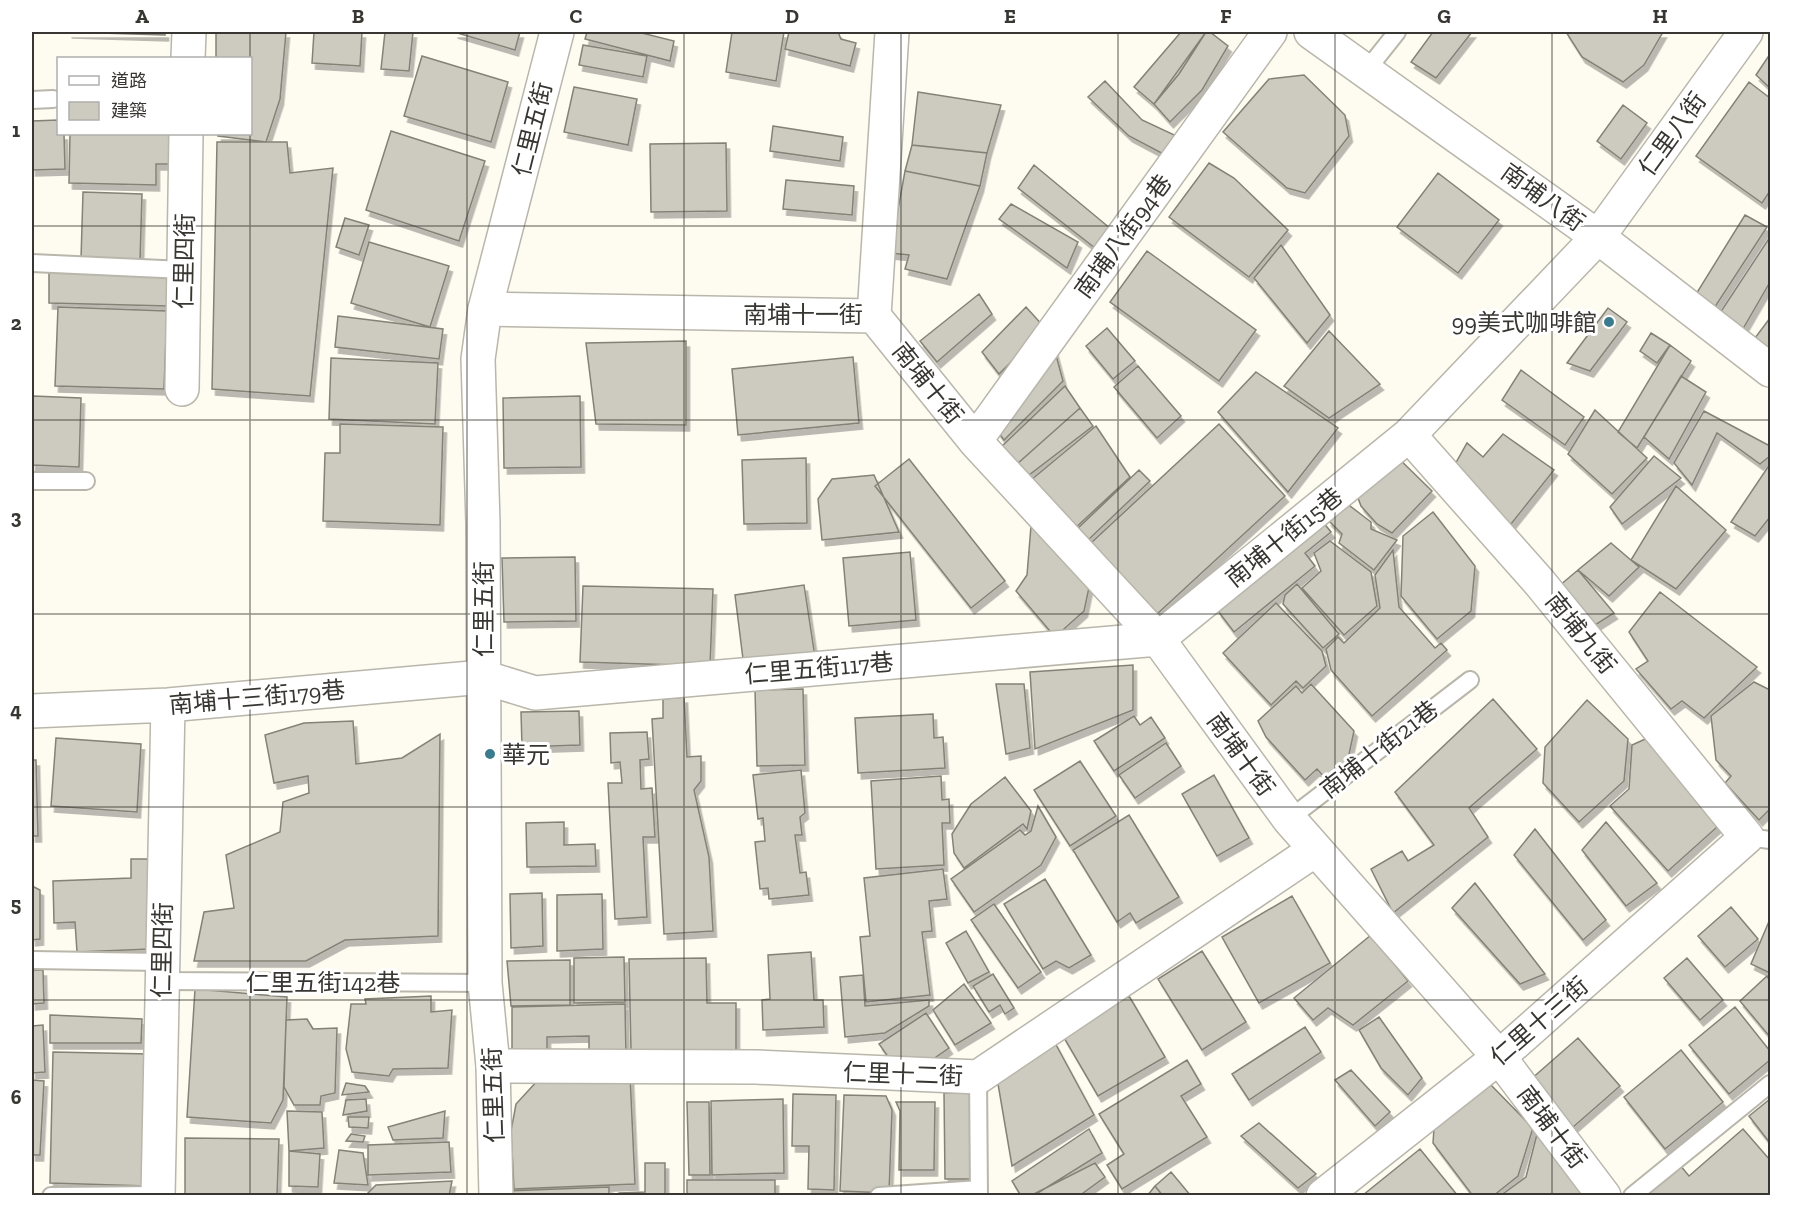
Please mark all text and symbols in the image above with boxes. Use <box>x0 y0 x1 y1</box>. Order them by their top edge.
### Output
text: A <box>135 4 149 28</box>
text: B <box>352 4 364 28</box>
text: C <box>570 4 583 28</box>
text: D <box>785 4 799 28</box>
text: E <box>1004 4 1016 28</box>
text: F <box>1220 4 1232 28</box>
text: G <box>1437 4 1451 28</box>
text: H <box>1652 4 1668 28</box>
legend <box>57 57 252 135</box>
text: 道路 <box>111 70 147 92</box>
street label: 仁里五街 <box>506 79 558 179</box>
street label: 仁里八街 <box>1632 87 1712 181</box>
text: 建築 <box>111 100 147 122</box>
text: 1 <box>12 118 20 142</box>
street label: 南埔八街 <box>1496 157 1590 237</box>
street label: 南埔八街94巷 <box>1068 169 1178 303</box>
street label: 仁里四街 <box>169 213 199 309</box>
street label: 南埔十一街 <box>743 300 863 329</box>
place label: 99美式咖啡館 <box>1452 308 1597 337</box>
text: 2 <box>11 311 22 335</box>
marker: 99美式咖啡館 <box>1602 315 1616 329</box>
street label: 南埔十街 <box>887 337 969 429</box>
street label: 南埔十街15巷 <box>1220 481 1348 593</box>
text: 3 <box>11 505 22 529</box>
street label: 仁里五街 <box>469 561 498 657</box>
street label: 南埔九街 <box>1540 587 1622 679</box>
street label: 仁里五街117巷 <box>743 647 895 689</box>
street label: 南埔十三街179巷 <box>168 675 346 719</box>
street label: 南埔十街21巷 <box>1314 694 1444 804</box>
text: 4 <box>10 698 22 722</box>
street label: 南埔十街 <box>1201 707 1281 801</box>
place label: 華元 <box>502 740 550 769</box>
marker: 華元 <box>483 747 497 761</box>
text: 5 <box>11 892 21 916</box>
street label: 仁里四街 <box>147 902 177 998</box>
street label: 仁里五街142巷 <box>246 968 400 997</box>
street label: 仁里十三街 <box>1484 971 1594 1071</box>
street label: 仁里五街 <box>477 1047 509 1143</box>
street label: 仁里十二街 <box>843 1057 963 1091</box>
street label: 南埔十街 <box>1512 1080 1592 1174</box>
text: 6 <box>11 1085 22 1109</box>

